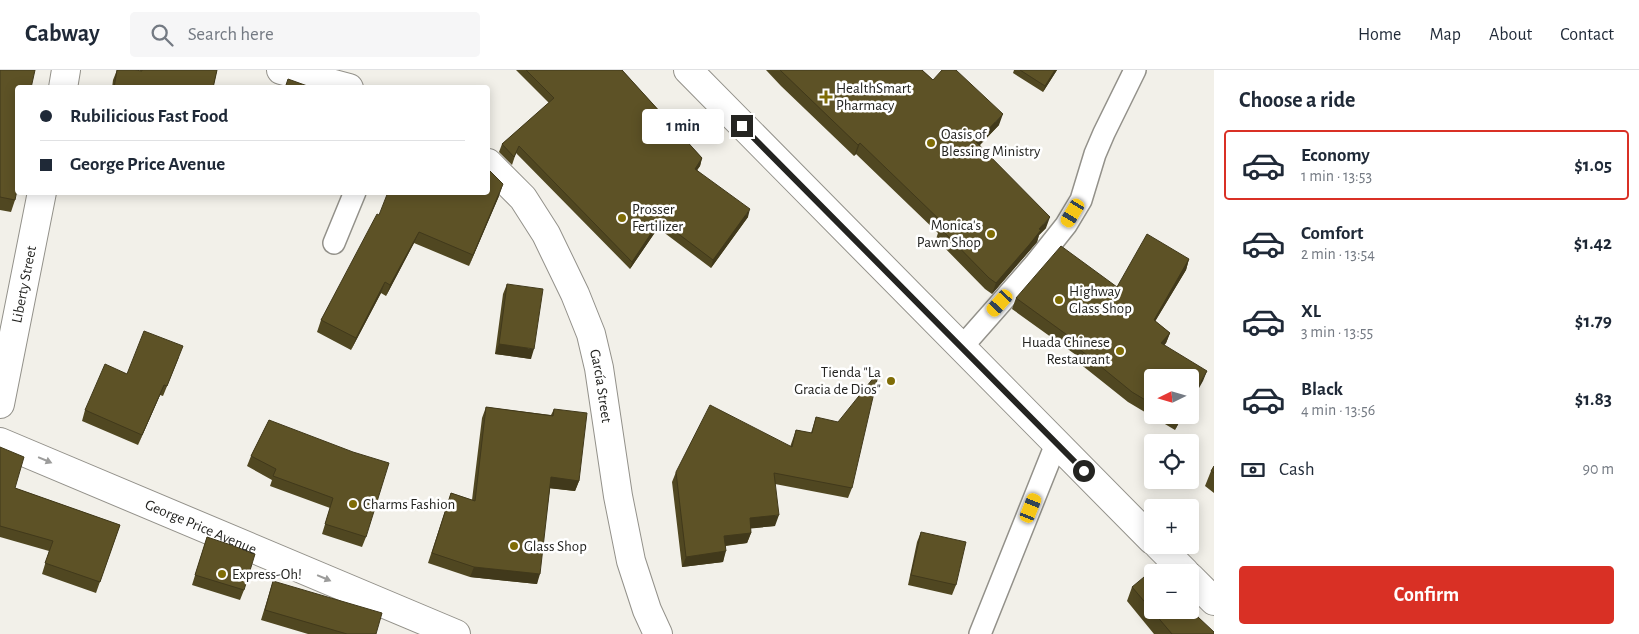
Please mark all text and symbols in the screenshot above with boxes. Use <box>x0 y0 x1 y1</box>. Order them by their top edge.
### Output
search box <box>130 12 480 57</box>
icon: search <box>148 21 176 49</box>
text: Cabway <box>25 22 100 46</box>
text: Search here <box>188 25 274 44</box>
text: Home <box>1358 26 1401 44</box>
text: Map <box>1429 26 1461 44</box>
text: About <box>1489 26 1532 44</box>
text: Contact <box>1560 26 1614 44</box>
place label: HealthSmart Pharmacy <box>836 81 912 113</box>
text: Choose a ride <box>1239 89 1355 111</box>
marker: HealthSmart Pharmacy <box>820 91 832 103</box>
text: Rubilicious Fast Food <box>70 107 228 126</box>
callout: 1 min <box>642 108 724 144</box>
route end <box>731 115 753 137</box>
text: 1 min <box>666 118 700 134</box>
place label: Oasis of Blessing Ministry <box>941 127 1041 159</box>
marker: Oasis of Blessing Ministry <box>925 137 937 149</box>
icon: car <box>1241 143 1286 188</box>
text: Economy <box>1301 146 1370 165</box>
text: George Price Avenue <box>70 155 225 174</box>
text: $1.05 <box>1574 156 1612 175</box>
text: 1 min · 13:53 <box>1301 168 1372 184</box>
car <box>1058 196 1087 230</box>
place label: Prosser Fertilizer <box>632 202 683 234</box>
marker: Prosser Fertilizer <box>616 212 628 224</box>
place label: Monica's Pawn Shop <box>917 218 981 250</box>
icon: car <box>1241 221 1286 266</box>
text: Comfort <box>1301 224 1363 243</box>
marker: Monica's Pawn Shop <box>985 228 997 240</box>
text: $1.42 <box>1574 234 1612 253</box>
street label: Liberty Street <box>9 244 39 324</box>
text: 2 min · 13:54 <box>1301 246 1375 262</box>
place label: Highway Glass Shop <box>1069 284 1132 316</box>
car <box>984 287 1015 319</box>
marker: Highway Glass Shop <box>1053 294 1065 306</box>
icon: car <box>1241 299 1286 344</box>
text: XL <box>1301 302 1321 321</box>
text: $1.79 <box>1575 312 1612 331</box>
text: 3 min · 13:55 <box>1301 324 1373 340</box>
place label: Huada Chinese Restaurant <box>1022 335 1110 367</box>
marker: Huada Chinese Restaurant <box>1114 345 1126 357</box>
street label: García Street <box>587 348 615 424</box>
place label: Tienda "La Gracia de Dios" <box>794 365 881 397</box>
north arrow <box>1144 369 1199 424</box>
map controls <box>1144 369 1199 619</box>
marker: Tienda "La Gracia de Dios" <box>885 375 897 387</box>
icon: car <box>1241 377 1286 422</box>
text: Black <box>1301 380 1343 399</box>
text: $1.83 <box>1575 390 1612 409</box>
text: 4 min · 13:56 <box>1301 402 1375 418</box>
button: locate <box>1144 434 1199 489</box>
icon: cash <box>1239 456 1267 484</box>
one-way arrow <box>38 457 52 465</box>
route start <box>1073 460 1095 482</box>
text: Cash <box>1279 460 1315 479</box>
text: 90 m <box>1583 461 1614 477</box>
car <box>1018 491 1043 525</box>
street label: George Price Avenue <box>143 497 259 557</box>
place label: Charms Fashion <box>363 497 455 512</box>
marker: Charms Fashion <box>347 498 359 510</box>
button: + <box>1144 499 1199 554</box>
place label: Glass Shop <box>524 539 587 554</box>
marker: Glass Shop <box>508 540 520 552</box>
button: − <box>1144 564 1199 619</box>
button: Confirm <box>1239 566 1614 624</box>
place label: Express-Oh! <box>232 567 302 582</box>
marker: Express-Oh! <box>216 568 228 580</box>
one-way arrow <box>317 574 332 582</box>

